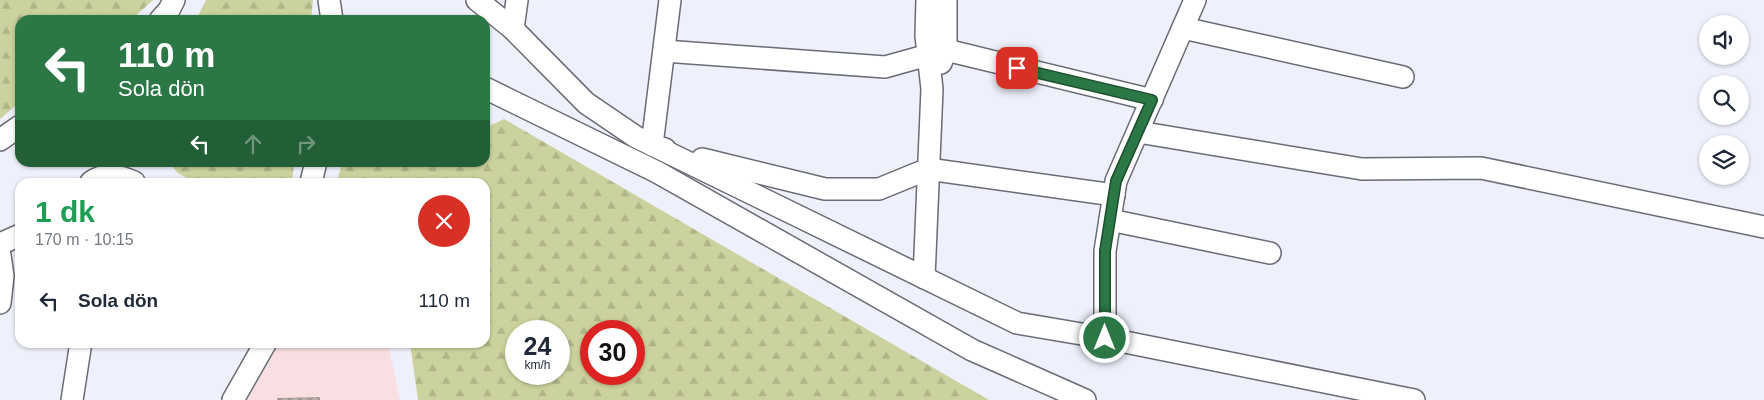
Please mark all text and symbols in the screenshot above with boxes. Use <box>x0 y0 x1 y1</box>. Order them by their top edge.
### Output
map controls <box>1699 15 1749 185</box>
button: sound <box>1699 15 1749 65</box>
icon: left <box>35 35 100 100</box>
text: 110 m <box>118 35 215 74</box>
pin <box>996 47 1038 89</box>
icon: arrive <box>1003 54 1031 82</box>
button: search <box>1699 75 1749 125</box>
text: Sola dön <box>118 76 205 101</box>
icon: left <box>186 130 214 158</box>
icon: ahead <box>239 130 267 158</box>
icon: right <box>292 130 320 158</box>
button: layers <box>1699 135 1749 185</box>
text: 1 dk <box>35 195 95 228</box>
button: close <box>418 195 470 247</box>
text: 170 m · 10:15 <box>35 231 134 248</box>
icon: left <box>35 287 63 315</box>
text: Sola dön <box>78 290 158 311</box>
text: 110 m <box>419 290 470 311</box>
position arrow <box>1078 311 1130 363</box>
speed limit sign: 30 <box>580 320 645 385</box>
text: 24 <box>524 332 551 360</box>
text: km/h <box>524 358 551 372</box>

